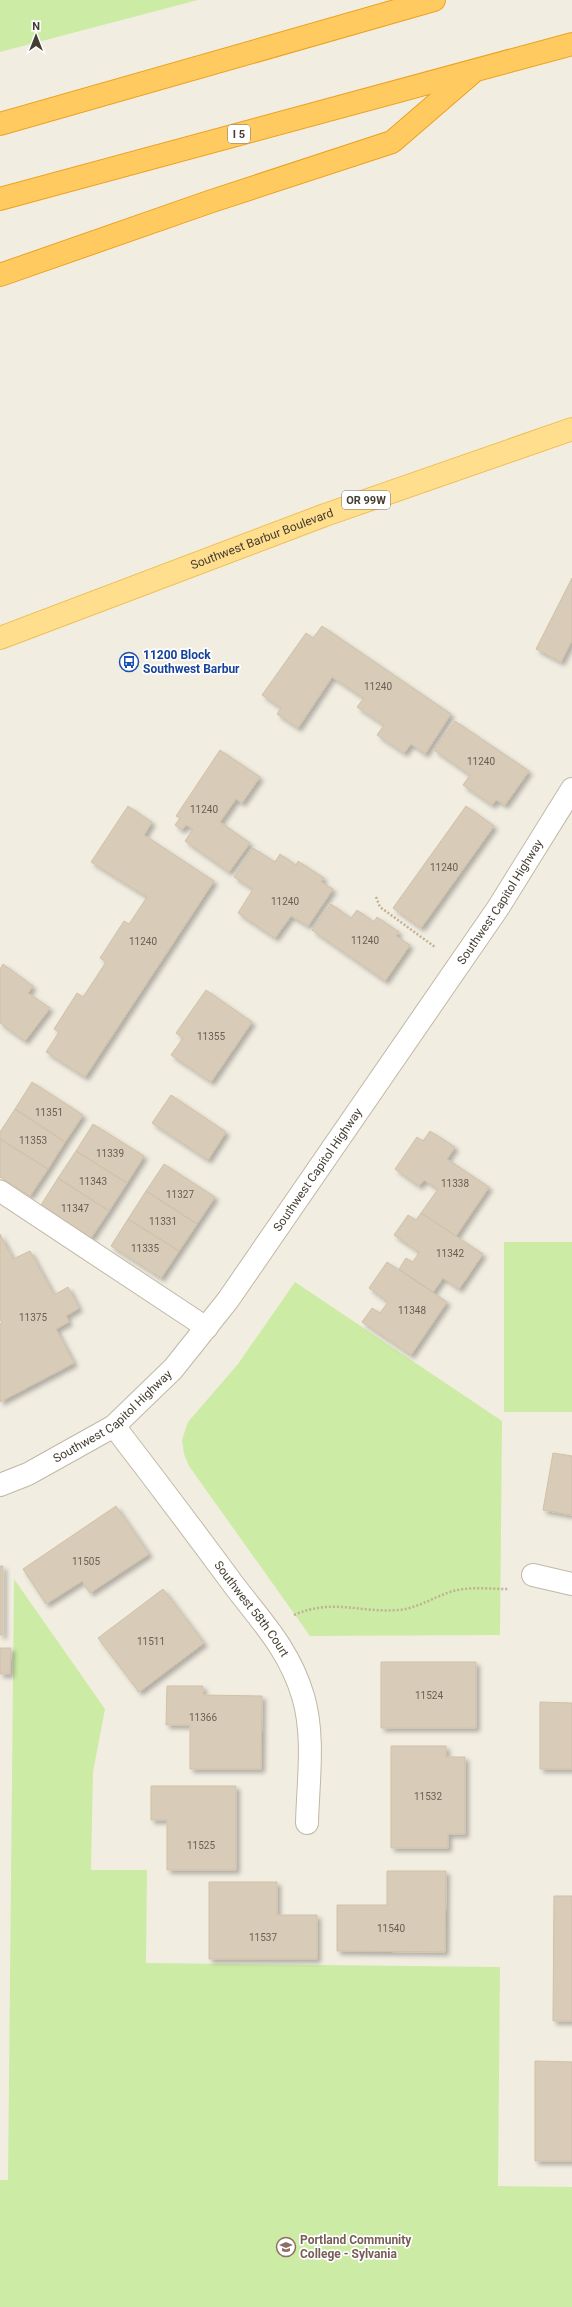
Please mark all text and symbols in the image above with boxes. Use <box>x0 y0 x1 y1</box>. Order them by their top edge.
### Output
north arrow <box>16 16 56 56</box>
text: N <box>32 20 40 33</box>
road number: I 5 <box>228 125 250 143</box>
road number: OR 99W <box>342 491 390 509</box>
street label: Southwest Barbur Boulevard <box>189 506 335 572</box>
place label: 11200 Block Southwest Barbur <box>143 648 240 676</box>
bus stop icon: 11200 Block Southwest Barbur <box>118 651 140 673</box>
house number: 11240 <box>364 681 392 692</box>
house number: 11240 <box>467 756 495 767</box>
house number: 11240 <box>190 804 218 815</box>
street label: Southwest Capitol Highway <box>454 837 546 967</box>
house number: 11240 <box>430 862 458 873</box>
house number: 11240 <box>271 896 299 907</box>
house number: 11240 <box>351 935 379 946</box>
house number: 11240 <box>129 936 157 947</box>
house number: 11355 <box>197 1031 225 1042</box>
street label: Southwest Capitol Highway <box>270 1105 365 1234</box>
house number: 11351 <box>35 1107 63 1118</box>
house number: 11353 <box>19 1135 47 1146</box>
house number: 11339 <box>96 1148 124 1159</box>
house number: 11343 <box>79 1176 107 1187</box>
house number: 11338 <box>441 1178 469 1189</box>
house number: 11327 <box>166 1189 194 1200</box>
house number: 11347 <box>61 1203 89 1214</box>
house number: 11331 <box>149 1216 177 1227</box>
house number: 11335 <box>131 1243 159 1254</box>
house number: 11342 <box>436 1248 464 1259</box>
house number: 11348 <box>398 1305 426 1316</box>
house number: 11375 <box>19 1312 47 1323</box>
street label: Southwest Capitol Highway <box>51 1367 175 1466</box>
house number: 11505 <box>72 1556 100 1567</box>
street label: Southwest 58th Court <box>211 1558 292 1659</box>
house number: 11511 <box>137 1636 165 1647</box>
house number: 11524 <box>415 1690 443 1701</box>
house number: 11366 <box>189 1712 217 1723</box>
house number: 11532 <box>414 1791 442 1802</box>
house number: 11525 <box>187 1840 215 1851</box>
house number: 11540 <box>377 1923 405 1934</box>
house number: 11537 <box>249 1932 277 1943</box>
place label: Portland Community College - Sylvania <box>300 2233 412 2261</box>
school or university icon: Portland Community College - Sylvania <box>275 2236 297 2258</box>

